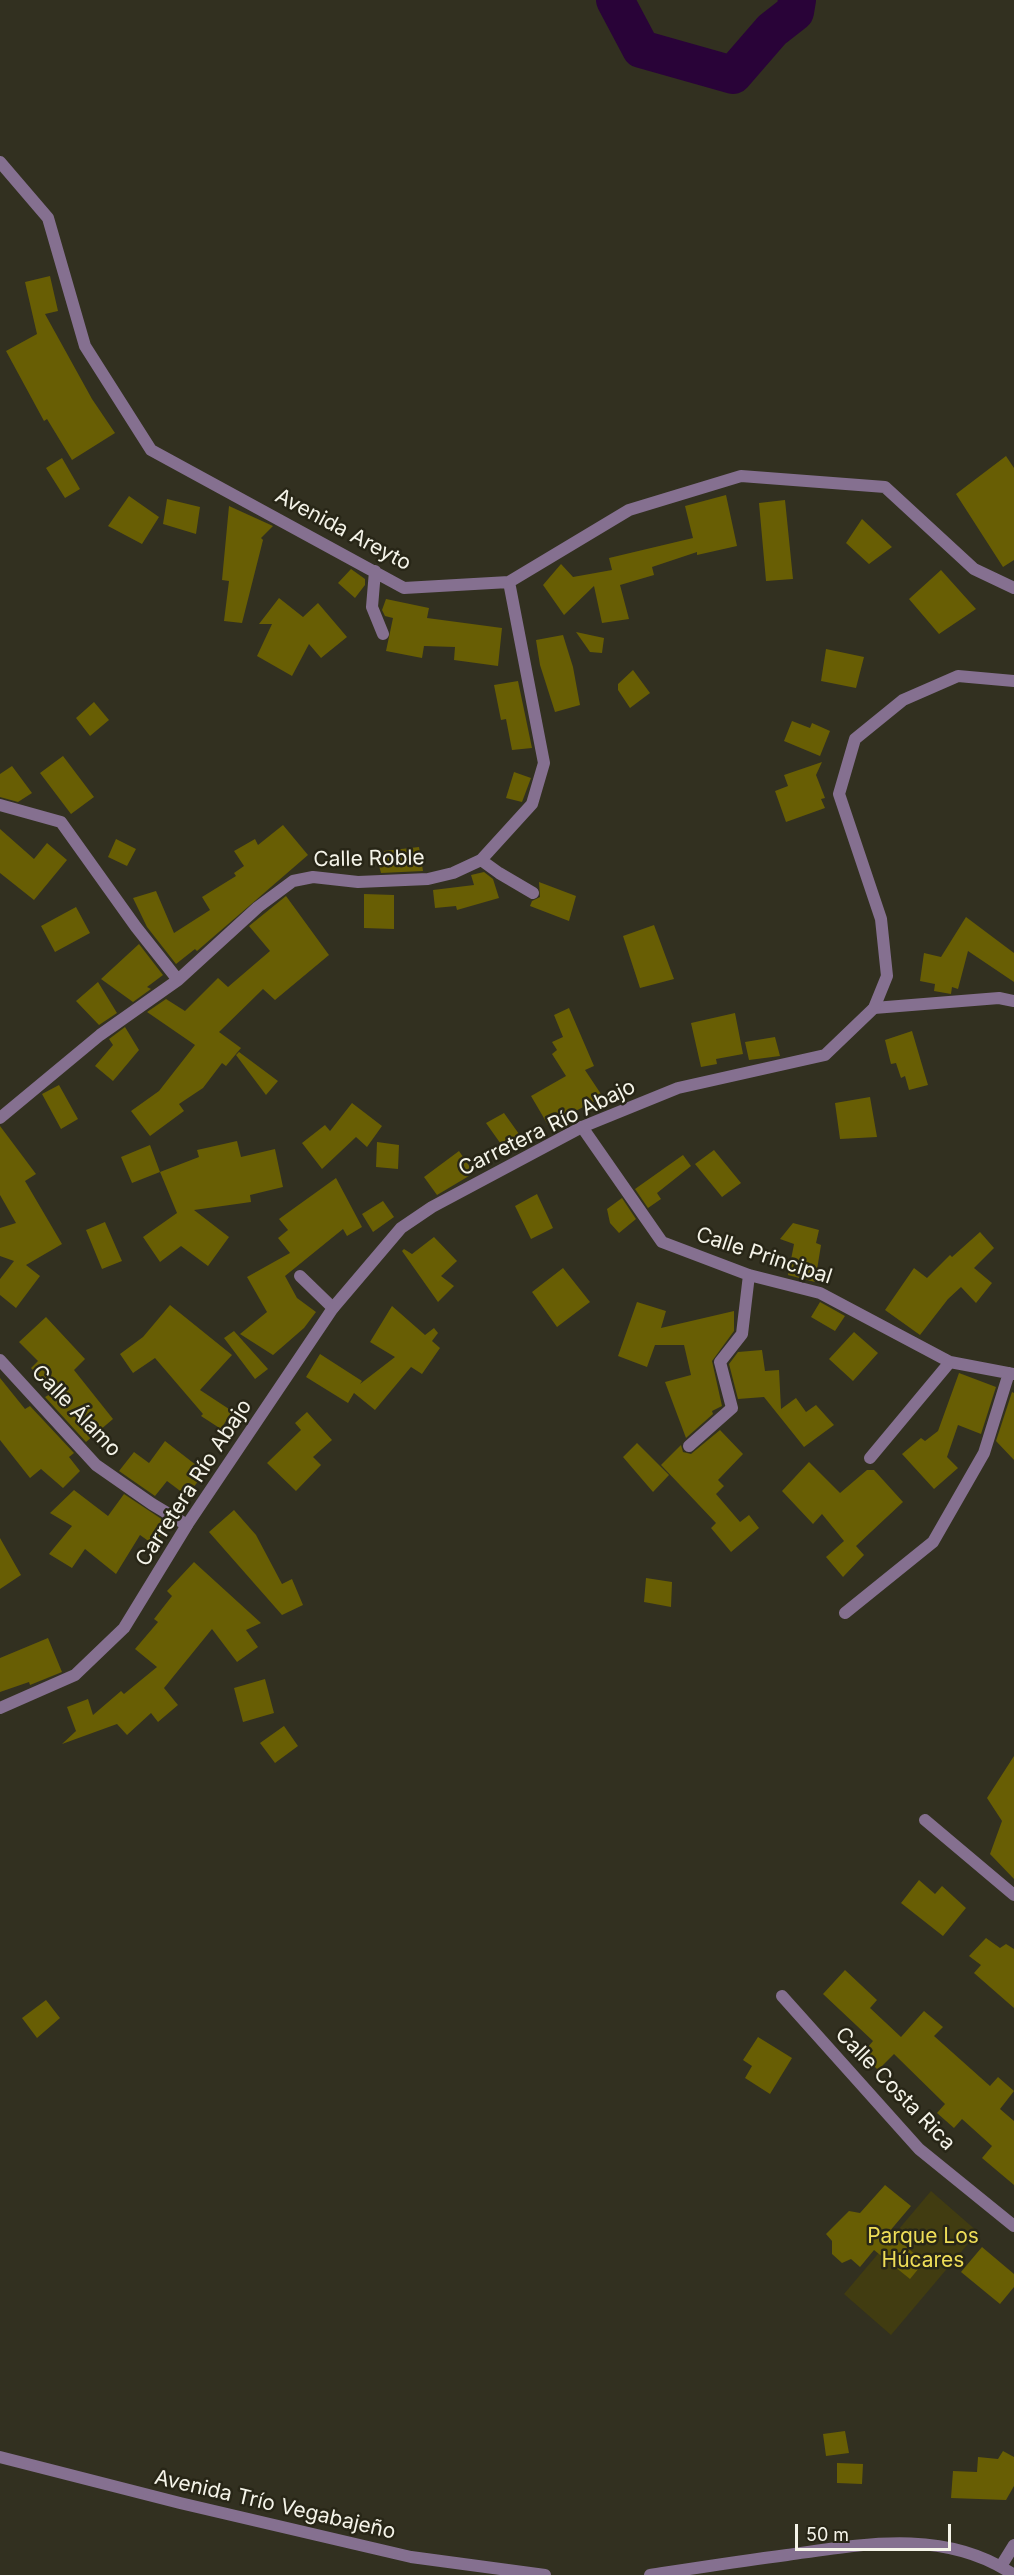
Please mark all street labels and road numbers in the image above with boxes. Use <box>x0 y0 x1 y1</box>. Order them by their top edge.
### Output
street label: Avenida Areyto <box>271 484 415 576</box>
street label: Calle Roble <box>313 845 425 873</box>
street label: Carretera Río Abajo <box>454 1074 640 1182</box>
street label: Calle Principal <box>693 1222 835 1290</box>
street label: Calle Álamo <box>26 1360 126 1462</box>
street label: Carretera Río Abajo <box>131 1395 257 1571</box>
street label: Calle Costa Rica <box>830 2022 960 2156</box>
street label: Avenida Trío Vegabajeño <box>152 2465 398 2545</box>

